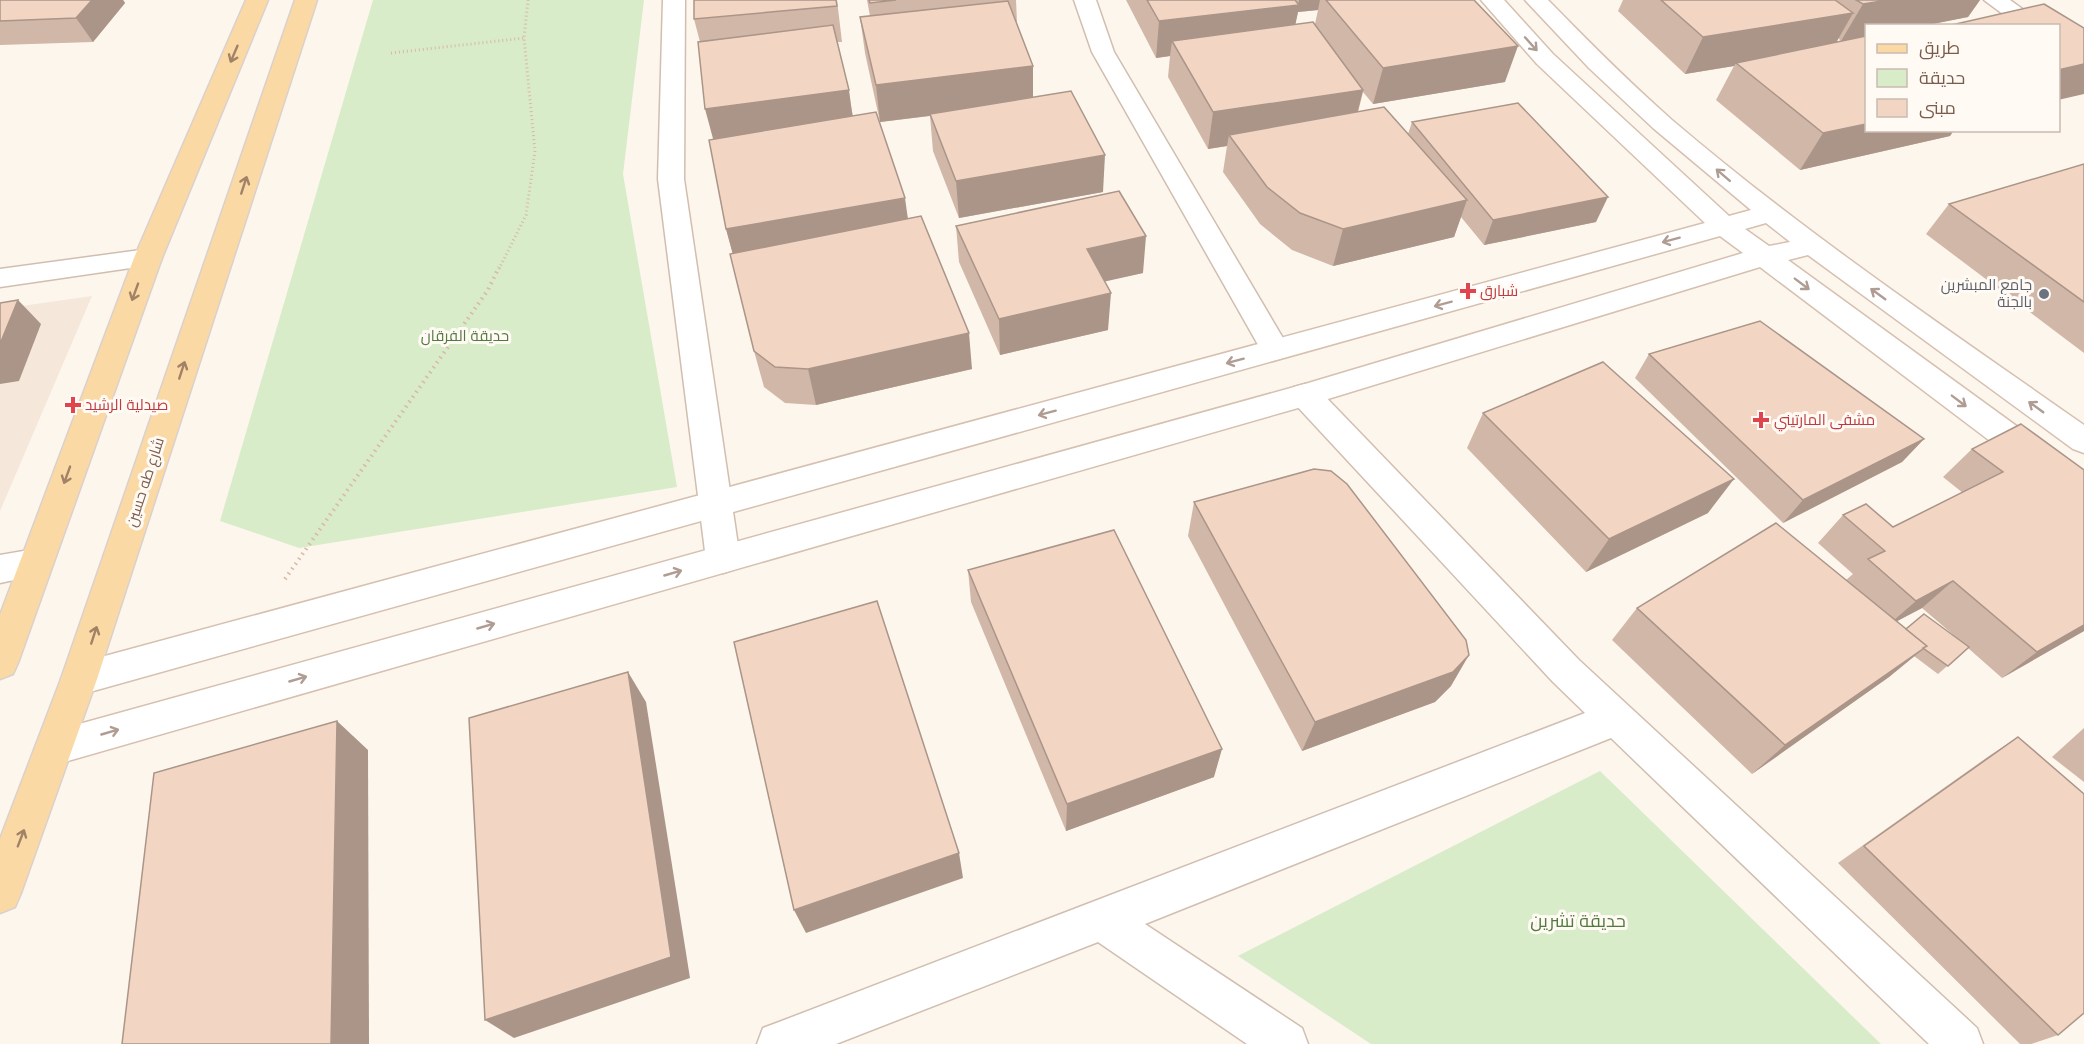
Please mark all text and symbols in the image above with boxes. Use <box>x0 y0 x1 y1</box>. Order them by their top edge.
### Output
legend <box>1865 24 2060 132</box>
one-way arrow <box>1524 36 1538 51</box>
text: طريق <box>1919 37 1960 60</box>
one-way arrow <box>228 44 239 63</box>
text: حديقة <box>1919 67 1965 89</box>
text: مبنى <box>1919 97 1956 119</box>
one-way arrow <box>1716 168 1731 182</box>
one-way arrow <box>239 176 250 195</box>
one-way arrow <box>1662 235 1681 247</box>
place label: جامع المبشرين بالجنة <box>1941 276 2032 311</box>
one-way arrow <box>1794 278 1810 291</box>
one-way arrow <box>129 282 140 301</box>
place label: شبارق <box>1480 282 1518 301</box>
marker: شبارق <box>1461 284 1475 298</box>
marker: جامع المبشرين بالجنة <box>2037 287 2051 301</box>
one-way arrow <box>1870 288 1886 300</box>
one-way arrow <box>1434 299 1453 310</box>
park label: حديقة الفرقان <box>421 327 509 346</box>
one-way arrow <box>1225 356 1244 368</box>
one-way arrow <box>178 361 189 380</box>
one-way arrow <box>1950 394 1966 407</box>
place label: صيدلية الرشيد <box>85 396 168 414</box>
marker: صيدلية الرشيد <box>66 398 80 412</box>
one-way arrow <box>2029 401 2045 413</box>
one-way arrow <box>1037 408 1056 419</box>
marker: مشفى المارتيني <box>1752 411 1770 429</box>
place label: مشفى المارتيني <box>1774 411 1875 432</box>
street label: شارع طه حسين <box>122 435 170 530</box>
one-way arrow <box>61 465 72 484</box>
one-way arrow <box>663 567 682 579</box>
one-way arrow <box>476 620 495 632</box>
one-way arrow <box>89 626 100 645</box>
one-way arrow <box>288 673 307 685</box>
one-way arrow <box>100 726 119 738</box>
one-way arrow <box>16 829 27 848</box>
park label: حديقة تشرين <box>1530 910 1626 932</box>

